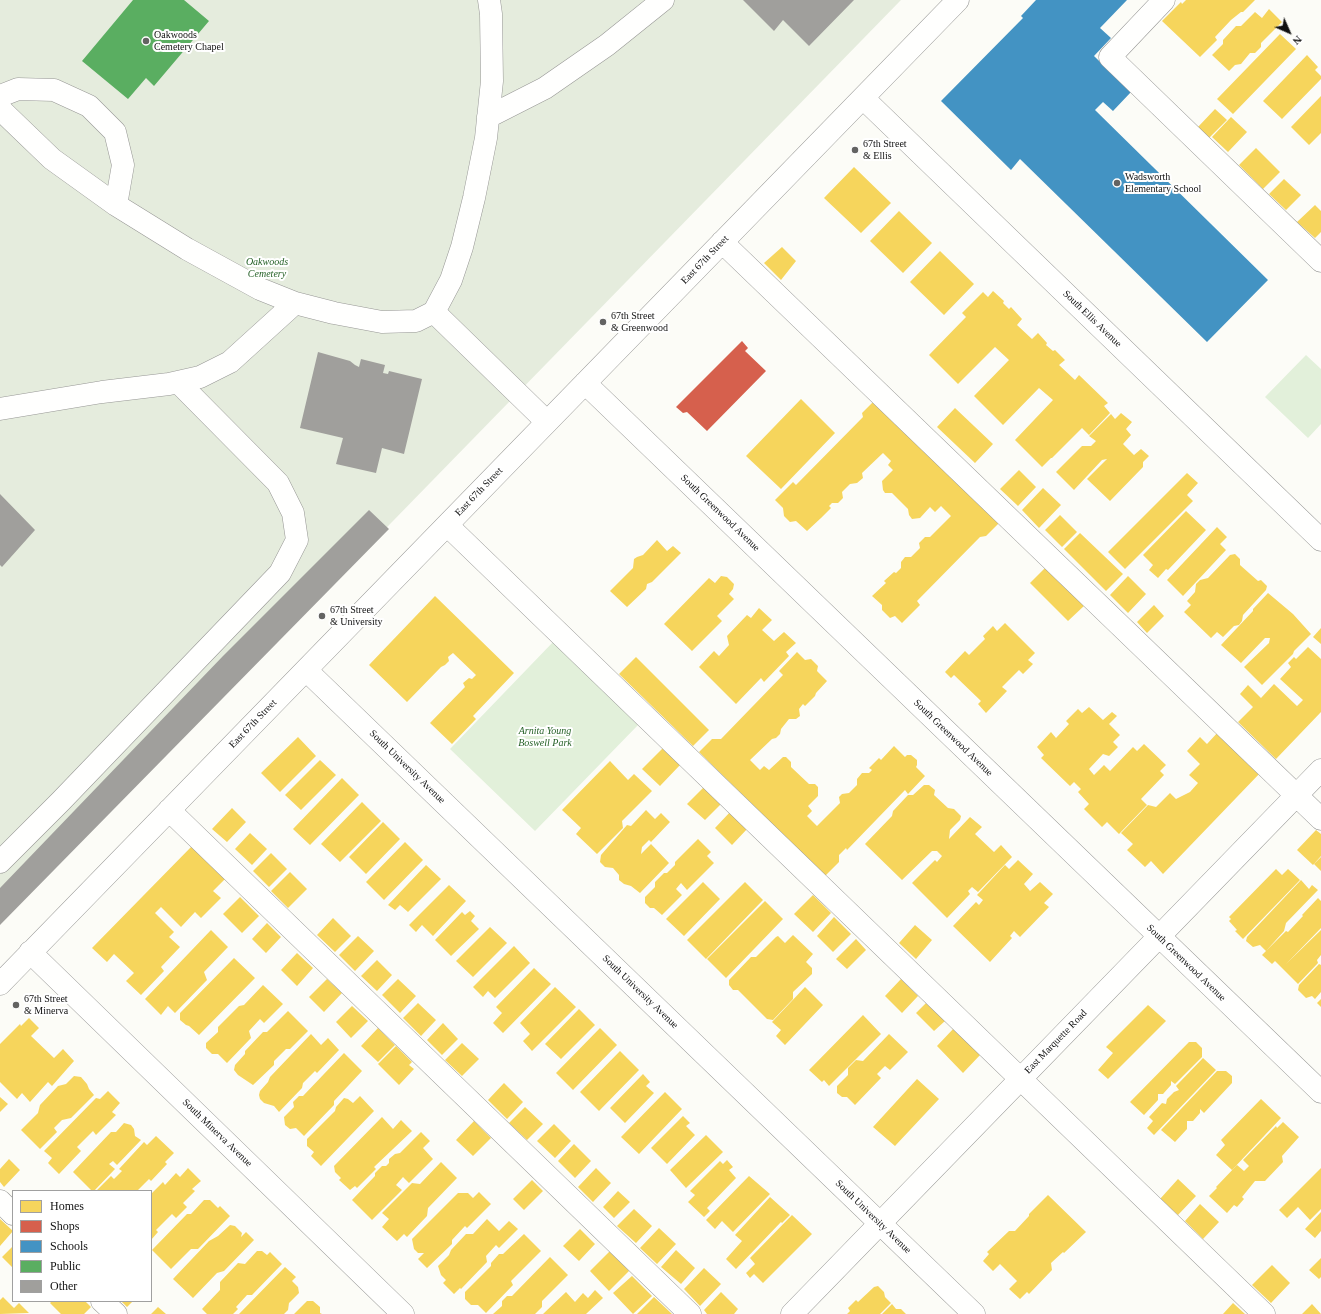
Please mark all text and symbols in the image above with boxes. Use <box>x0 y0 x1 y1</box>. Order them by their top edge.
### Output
north arrow <box>1269 12 1309 52</box>
place label: Oakwoods Cemetery Chapel <box>154 29 224 52</box>
text: N <box>1290 33 1305 48</box>
marker: Oakwoods Cemetery Chapel <box>141 36 151 46</box>
place label: 67th Street & Ellis <box>863 138 907 162</box>
marker: 67th Street & Ellis <box>850 145 860 155</box>
place label: Wadsworth Elementary School <box>1125 171 1201 194</box>
marker: Wadsworth Elementary School <box>1112 178 1122 188</box>
street label: East 67th Street <box>679 233 731 287</box>
park label: Oakwoods Cemetery <box>246 256 288 280</box>
street label: South Ellis Avenue <box>1060 288 1124 350</box>
place label: 67th Street & Greenwood <box>611 310 668 334</box>
marker: 67th Street & Greenwood <box>598 317 608 327</box>
street label: East 67th Street <box>453 465 505 519</box>
street label: South Greenwood Avenue <box>678 472 762 554</box>
place label: 67th Street & University <box>330 604 382 628</box>
marker: 67th Street & University <box>317 611 327 621</box>
street label: East 67th Street <box>227 697 279 751</box>
street label: South Greenwood Avenue <box>911 697 995 779</box>
park label: Arnita Young Boswell Park <box>518 725 572 748</box>
street label: South University Avenue <box>367 728 447 806</box>
street label: South Greenwood Avenue <box>1144 922 1228 1004</box>
street label: South University Avenue <box>600 953 680 1031</box>
place label: 67th Street & Minerva <box>24 993 68 1016</box>
marker: 67th Street & Minerva <box>11 1000 21 1010</box>
street label: East Marquette Road <box>1022 1007 1090 1077</box>
street label: South Minerva Avenue <box>180 1097 254 1169</box>
street label: South University Avenue <box>833 1178 913 1256</box>
legend <box>12 1190 152 1302</box>
text: Homes <box>50 1199 84 1213</box>
text: Shops <box>50 1219 79 1233</box>
text: Schools <box>50 1239 88 1253</box>
text: Public <box>50 1259 81 1273</box>
text: Other <box>50 1279 77 1293</box>

